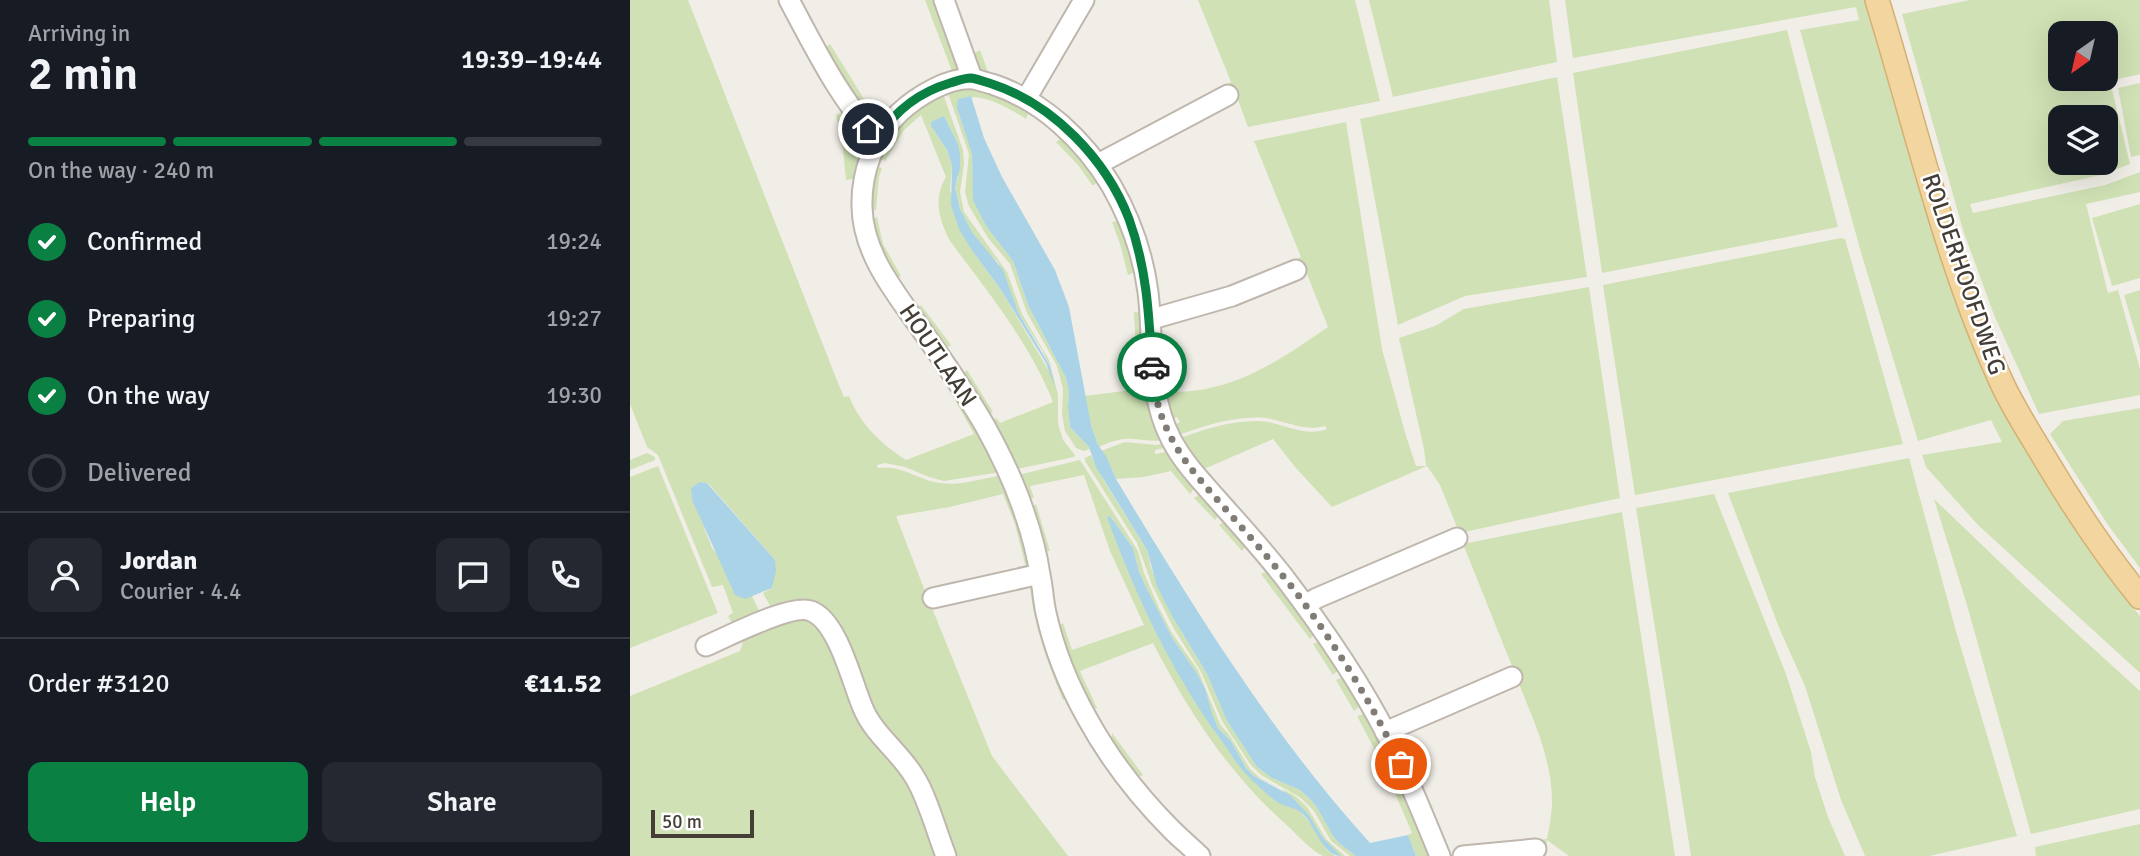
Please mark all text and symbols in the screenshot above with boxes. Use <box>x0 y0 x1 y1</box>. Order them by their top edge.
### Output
text: Arriving in <box>28 19 130 48</box>
north arrow <box>2048 21 2118 91</box>
map controls <box>2048 21 2118 175</box>
text: 19:39–19:44 <box>461 44 602 76</box>
text: 2 min <box>28 46 138 102</box>
pin <box>838 99 898 159</box>
button: layers <box>2048 105 2118 175</box>
icon: home <box>849 110 887 148</box>
text: On the way · 240 m <box>28 156 214 185</box>
street label: ROLDERHOOFDWEG <box>1916 169 2012 379</box>
icon: check <box>28 223 66 261</box>
text: Confirmed <box>87 226 202 258</box>
text: 19:24 <box>546 227 602 256</box>
street label: HOUTLAAN <box>893 298 983 412</box>
icon: check <box>28 300 66 338</box>
text: Preparing <box>87 303 195 335</box>
text: 19:27 <box>546 304 602 333</box>
courier <box>1117 332 1187 402</box>
icon: car <box>1133 348 1171 386</box>
icon: check <box>28 377 66 415</box>
text: On the way <box>87 380 210 412</box>
text: 19:30 <box>546 381 602 410</box>
text: Delivered <box>87 457 192 489</box>
button: person <box>28 538 102 612</box>
button: chat <box>436 538 510 612</box>
button: phone <box>528 538 602 612</box>
text: Jordan <box>120 545 197 577</box>
text: Courier · 4.4 <box>120 577 241 606</box>
text: Order #3120 <box>28 668 169 700</box>
text: €11.52 <box>524 668 602 700</box>
pin <box>1371 734 1431 794</box>
icon: bag <box>1382 745 1420 783</box>
button: Help <box>28 762 308 842</box>
button: Share <box>322 762 602 842</box>
scale bar <box>651 807 754 839</box>
text: 50 m <box>662 810 702 834</box>

